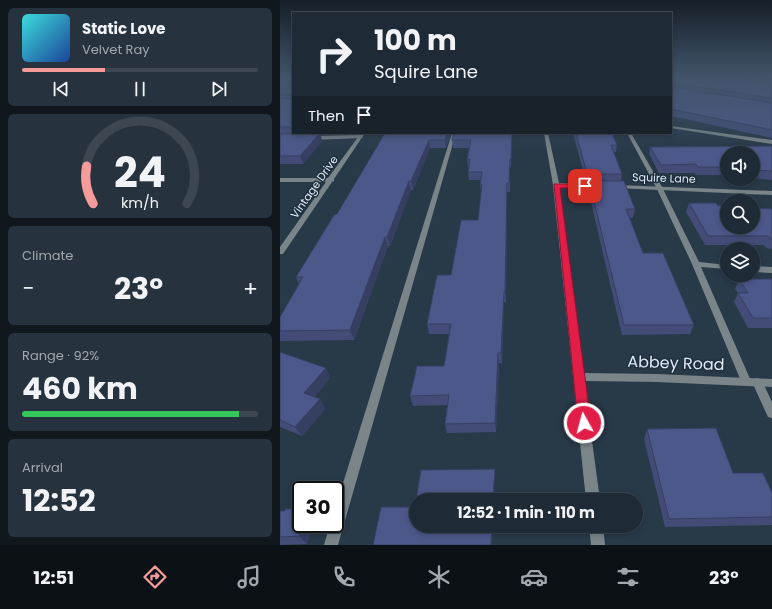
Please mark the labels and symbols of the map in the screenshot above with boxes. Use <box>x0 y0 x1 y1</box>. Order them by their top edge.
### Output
street label: Vintage Drive <box>286 152 342 222</box>
pin <box>568 169 602 203</box>
street label: Squire Lane <box>632 169 696 187</box>
street label: Abbey Road <box>627 350 725 376</box>
position arrow <box>563 402 605 444</box>
speed limit sign: 30 <box>292 481 344 533</box>

